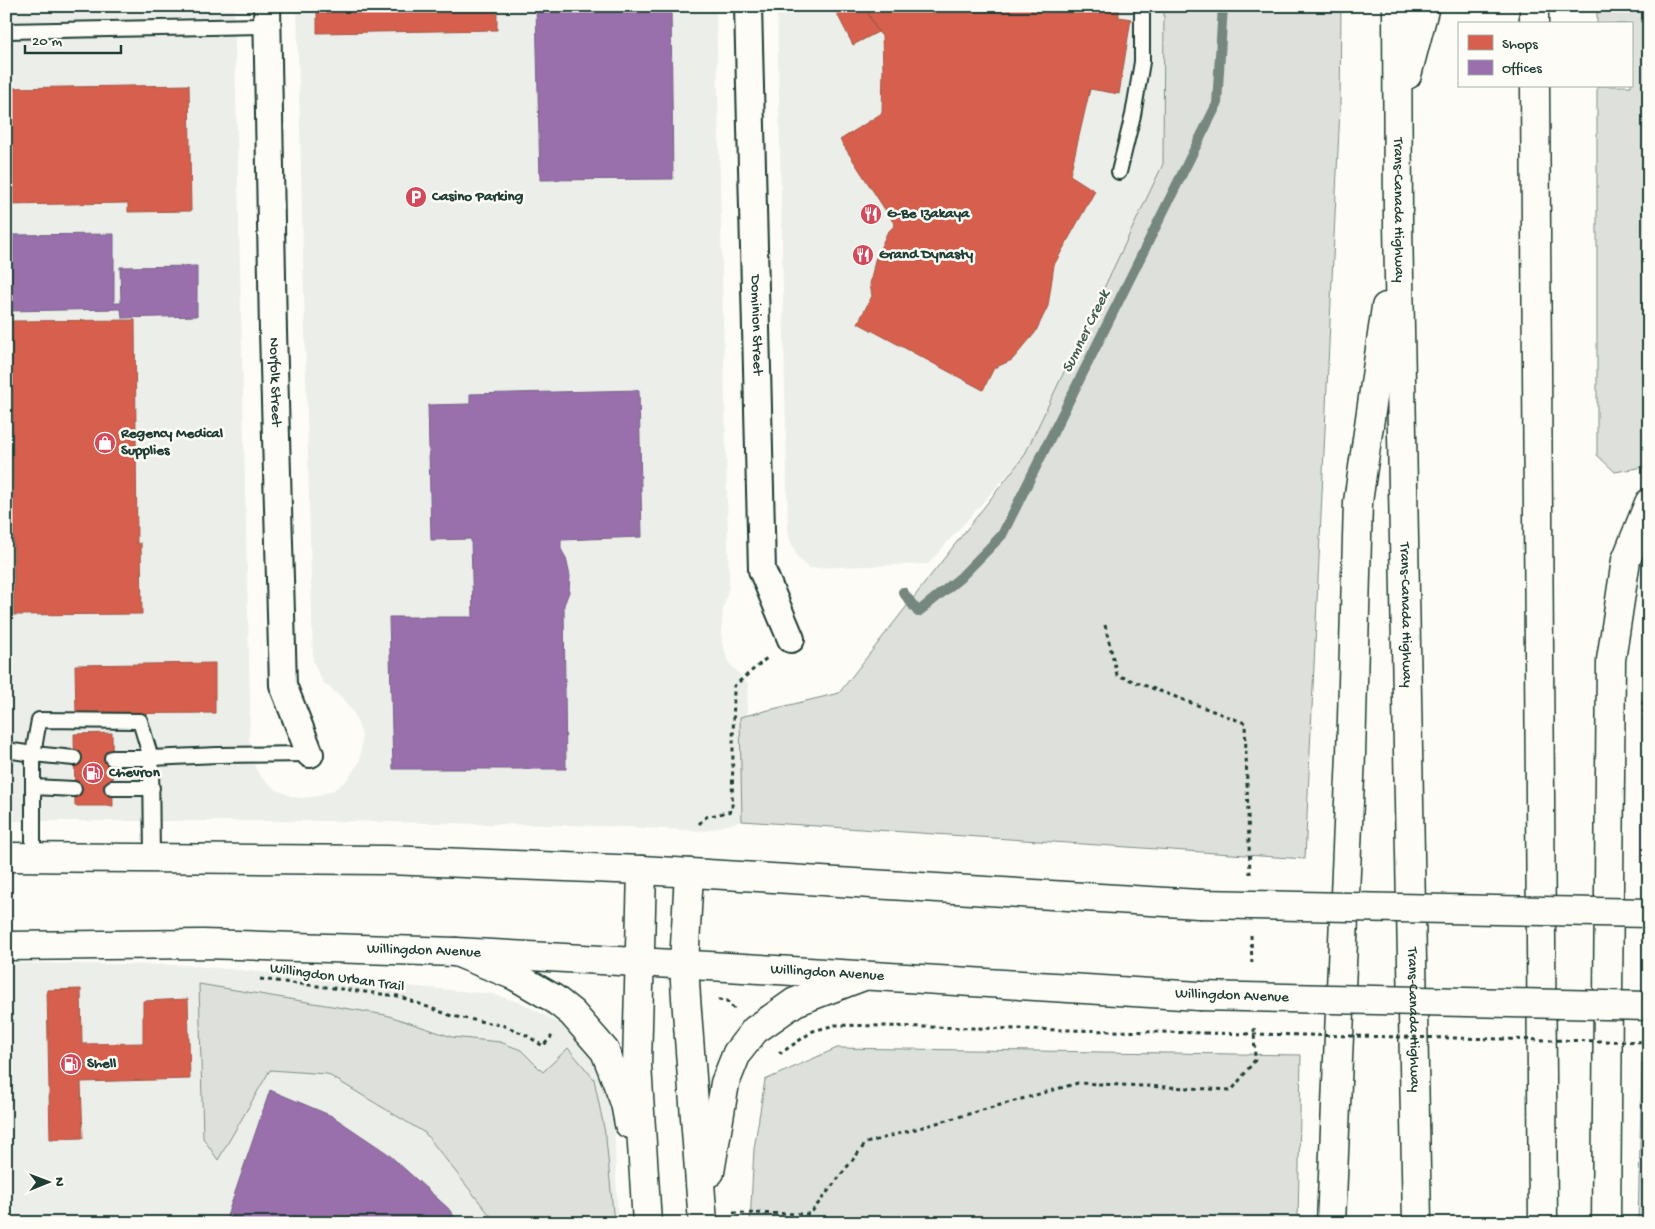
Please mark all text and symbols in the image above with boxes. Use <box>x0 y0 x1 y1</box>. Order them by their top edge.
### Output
scale bar <box>25 22 121 54</box>
legend <box>1458 22 1632 88</box>
text: 20 m <box>32 33 62 51</box>
text: Shops <box>1502 36 1538 54</box>
text: Offices <box>1502 60 1542 78</box>
street label: Trans-Canada Highway <box>1389 136 1408 283</box>
parking icon: Casino Parking <box>404 185 428 209</box>
place label: Casino Parking <box>431 188 524 206</box>
restaurant icon: G-Be Izakaya <box>859 202 883 226</box>
place label: G-Be Izakaya <box>887 205 970 223</box>
restaurant icon: Grand Dynasty <box>851 243 875 267</box>
place label: Grand Dynasty <box>879 246 974 264</box>
street label: Dominion Street <box>746 273 766 377</box>
water label: Sumner Creek <box>1059 286 1116 376</box>
street label: Norfolk Street <box>264 337 285 428</box>
place label: Regency Medical Supplies <box>120 425 224 460</box>
shop icon: Regency Medical Supplies <box>93 431 117 455</box>
street label: Trans-Canada Highway <box>1395 541 1416 688</box>
fuel station icon: Chevron <box>81 761 105 785</box>
place label: Chevron <box>108 764 161 782</box>
street label: Willingdon Avenue <box>367 940 482 962</box>
street label: Trans-Canada Highway <box>1403 946 1424 1093</box>
street label: Willingdon Urban Trail <box>269 960 405 996</box>
street label: Willingdon Avenue <box>770 961 885 986</box>
street label: Willingdon Avenue <box>1175 985 1289 1007</box>
fuel station icon: Shell <box>59 1052 83 1076</box>
place label: Shell <box>87 1055 117 1073</box>
north arrow <box>22 1156 72 1206</box>
text: N <box>50 1177 67 1187</box>

